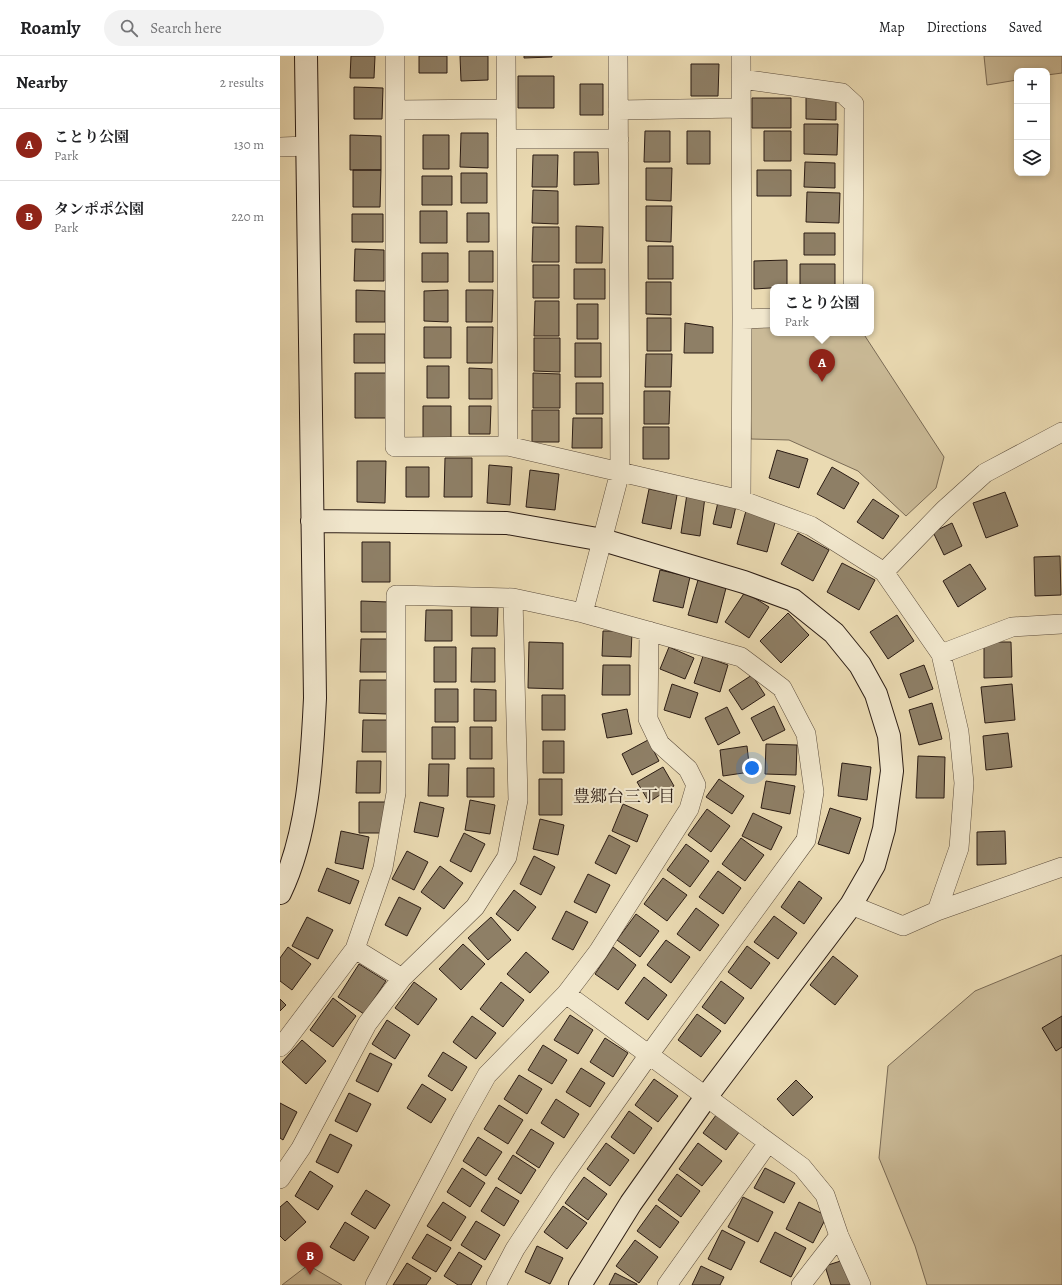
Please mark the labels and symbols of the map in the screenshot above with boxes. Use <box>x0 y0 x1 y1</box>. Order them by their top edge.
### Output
pin: A <box>809 349 835 382</box>
your location <box>742 758 762 778</box>
district label: 豊郷台三丁目 <box>573 785 675 808</box>
pin: B <box>297 1242 323 1275</box>

